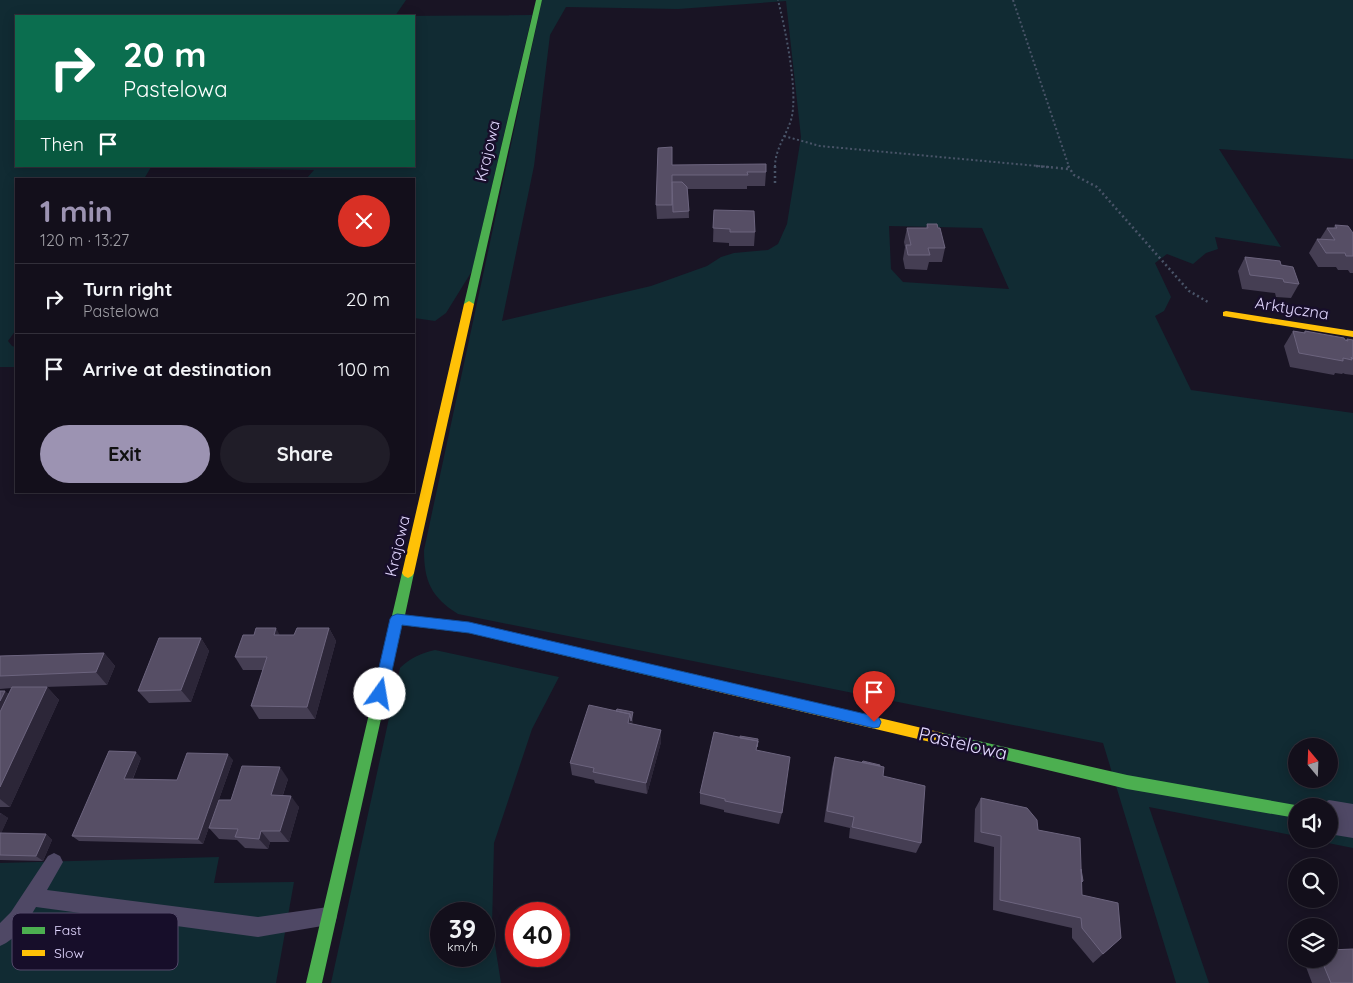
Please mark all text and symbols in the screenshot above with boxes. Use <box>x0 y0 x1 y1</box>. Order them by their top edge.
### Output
text: 20 m <box>123 32 206 76</box>
icon: right <box>40 35 105 100</box>
text: Pastelowa <box>123 75 228 103</box>
street label: Krajowa <box>470 118 504 184</box>
icon: arrive <box>94 130 122 158</box>
text: Then <box>40 132 84 156</box>
text: 1 min <box>40 192 113 230</box>
button: close <box>338 195 390 247</box>
text: 120 m · 13:27 <box>40 230 129 250</box>
text: Turn right <box>83 277 172 301</box>
icon: right <box>40 285 68 313</box>
text: 20 m <box>346 287 390 311</box>
street label: Arktyczna <box>1254 292 1330 324</box>
text: Pastelowa <box>83 301 159 321</box>
icon: arrive <box>40 355 68 383</box>
text: Arrive at destination <box>83 357 272 381</box>
text: 100 m <box>338 357 390 381</box>
button: Exit <box>40 425 210 483</box>
button: Share <box>220 425 390 483</box>
street label: Krajowa <box>380 513 414 579</box>
position arrow <box>353 667 405 719</box>
pin <box>853 671 895 722</box>
icon: arrive <box>860 678 888 706</box>
street label: Pastelowa <box>916 721 1010 765</box>
north arrow <box>1288 738 1338 788</box>
map controls <box>1288 738 1338 968</box>
button: sound <box>1288 798 1338 848</box>
button: search <box>1288 858 1338 908</box>
speed limit sign: 40 <box>505 902 570 967</box>
legend <box>12 913 178 970</box>
text: 39 <box>449 913 476 944</box>
button: layers <box>1288 918 1338 968</box>
text: Fast <box>54 921 82 939</box>
text: km/h <box>447 939 478 954</box>
text: Slow <box>54 944 84 962</box>

